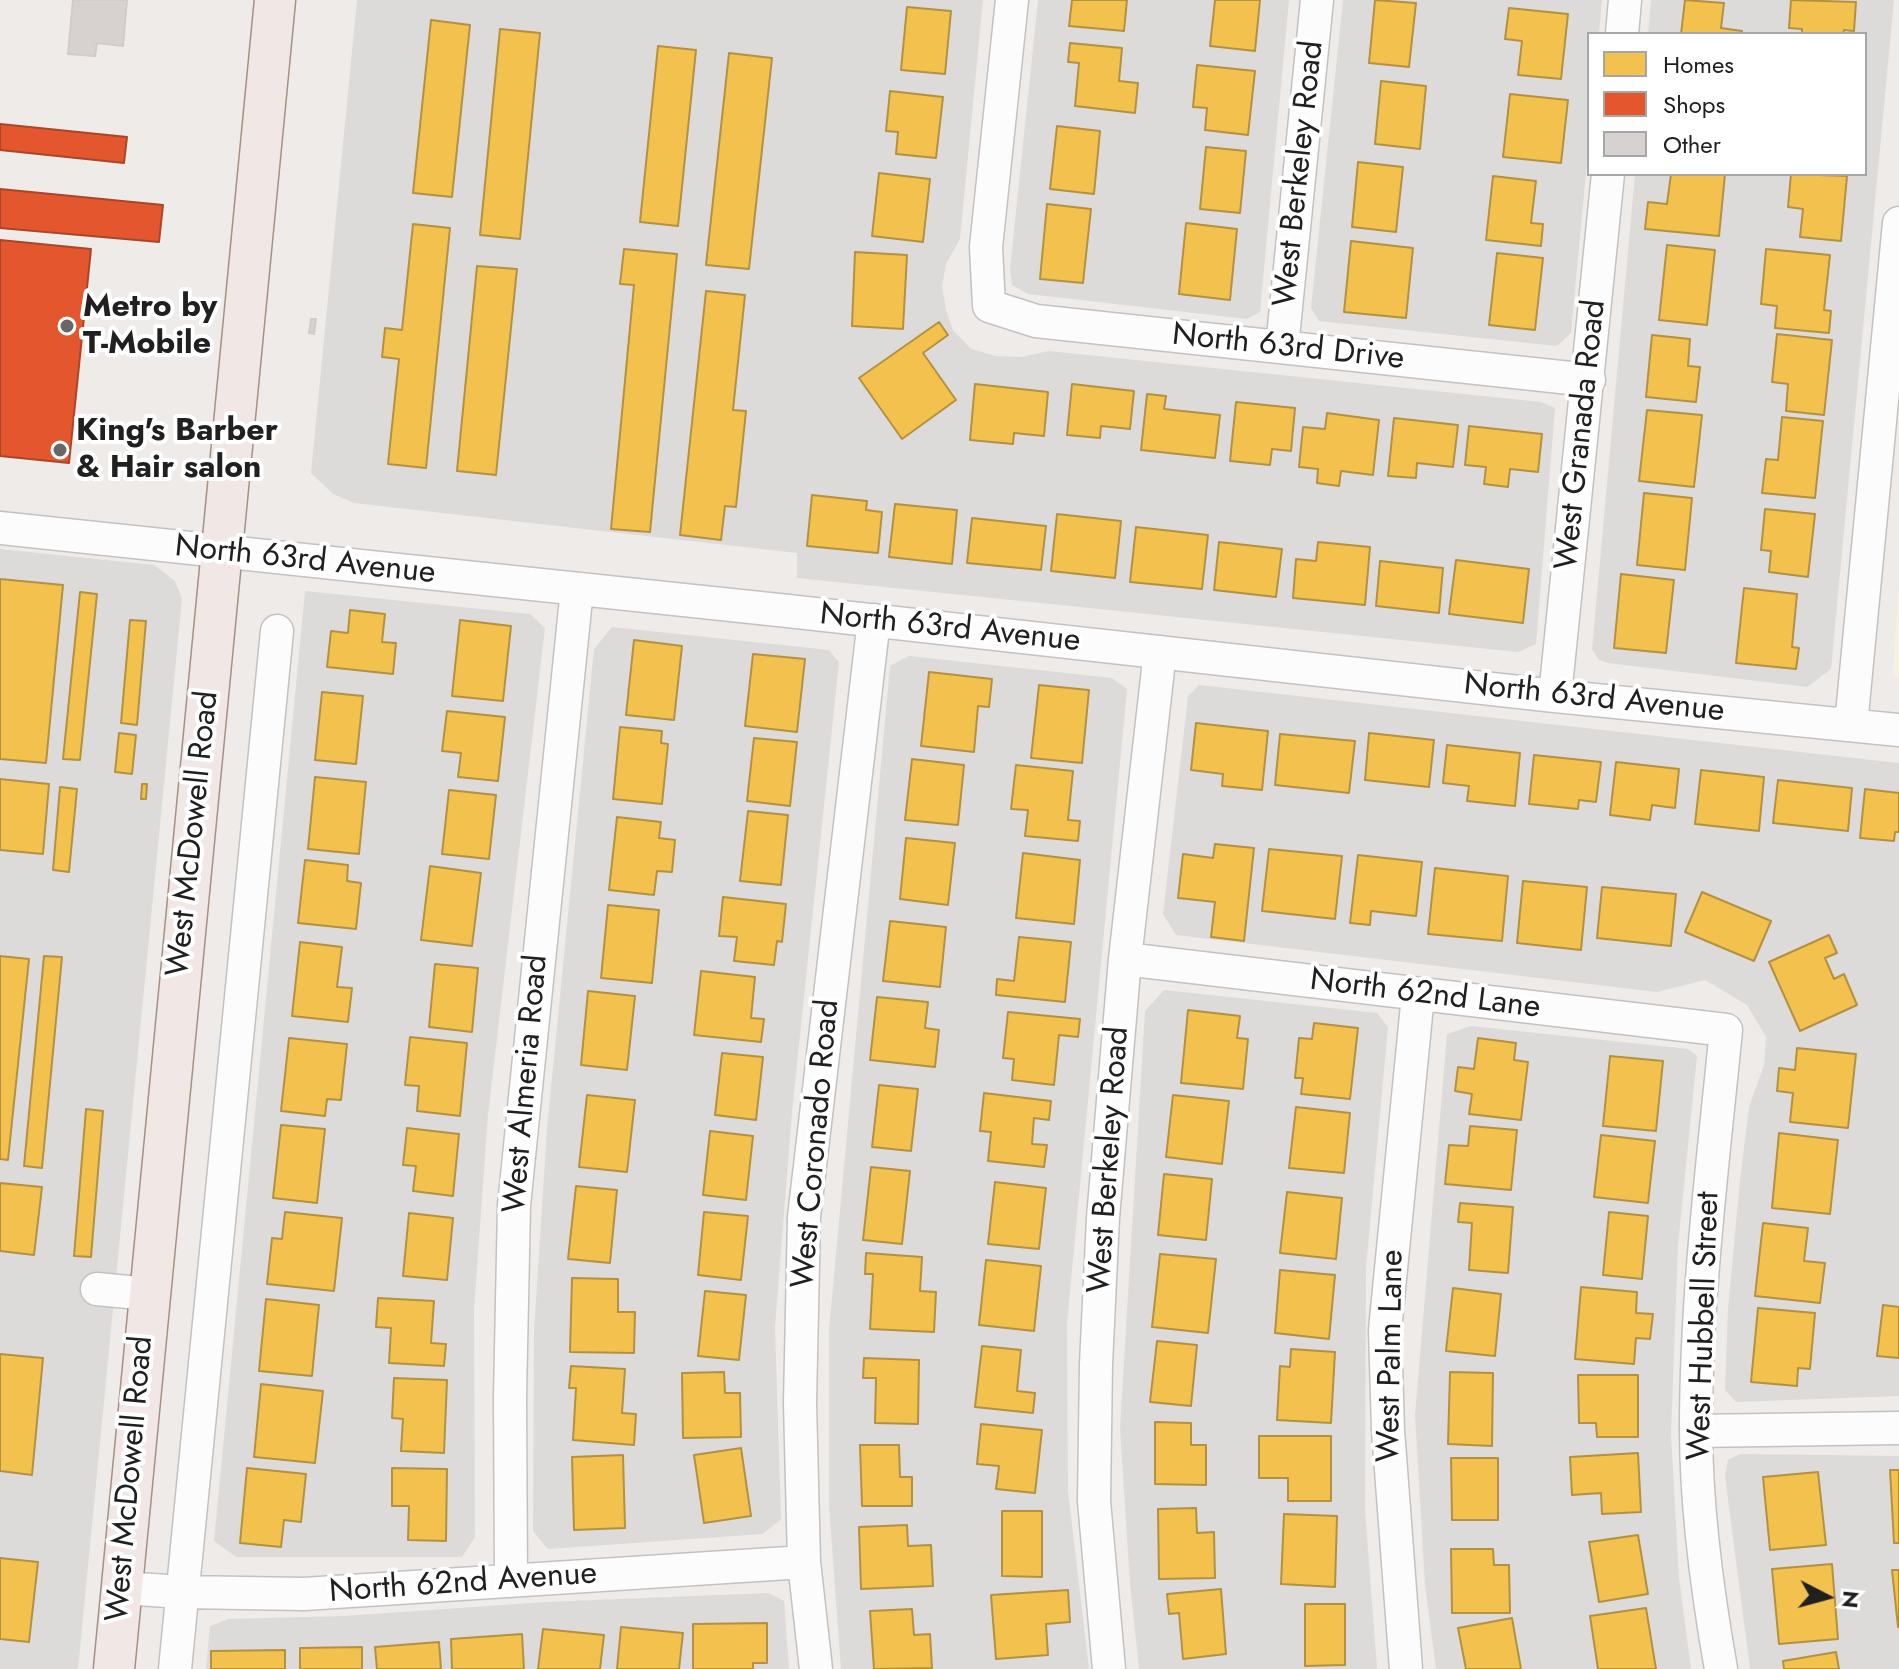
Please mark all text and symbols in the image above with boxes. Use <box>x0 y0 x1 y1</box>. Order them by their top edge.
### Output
legend <box>1587 32 1867 176</box>
street label: West Berkeley Road <box>1267 39 1333 309</box>
text: Homes <box>1663 47 1734 82</box>
text: Shops <box>1663 87 1725 122</box>
text: Other <box>1663 127 1721 162</box>
place label: Metro by T-Mobile <box>83 289 217 364</box>
street label: West Granada Road <box>1549 298 1615 572</box>
marker: Metro by T-Mobile <box>58 317 76 335</box>
street label: North 63rd Drive <box>1170 317 1406 379</box>
place label: King's Barber & Hair salon <box>76 413 278 488</box>
marker: King's Barber & Hair salon <box>51 441 69 459</box>
street label: North 63rd Avenue <box>173 528 437 594</box>
street label: North 63rd Avenue <box>818 596 1082 662</box>
street label: North 63rd Avenue <box>1462 666 1726 732</box>
street label: West McDowell Road <box>160 689 228 979</box>
street label: West Almeria Road <box>497 953 557 1215</box>
street label: North 62nd Lane <box>1308 962 1542 1028</box>
street label: West Coronado Road <box>785 998 849 1290</box>
street label: West Berkeley Road <box>1082 1025 1138 1295</box>
street label: West Hubbell Street <box>1681 1191 1729 1461</box>
street label: West Palm Lane <box>1371 1249 1413 1463</box>
street label: West McDowell Road <box>99 1334 163 1624</box>
street label: North 62nd Avenue <box>328 1555 598 1613</box>
north arrow <box>1787 1557 1867 1637</box>
text: N <box>1834 1589 1868 1610</box>

